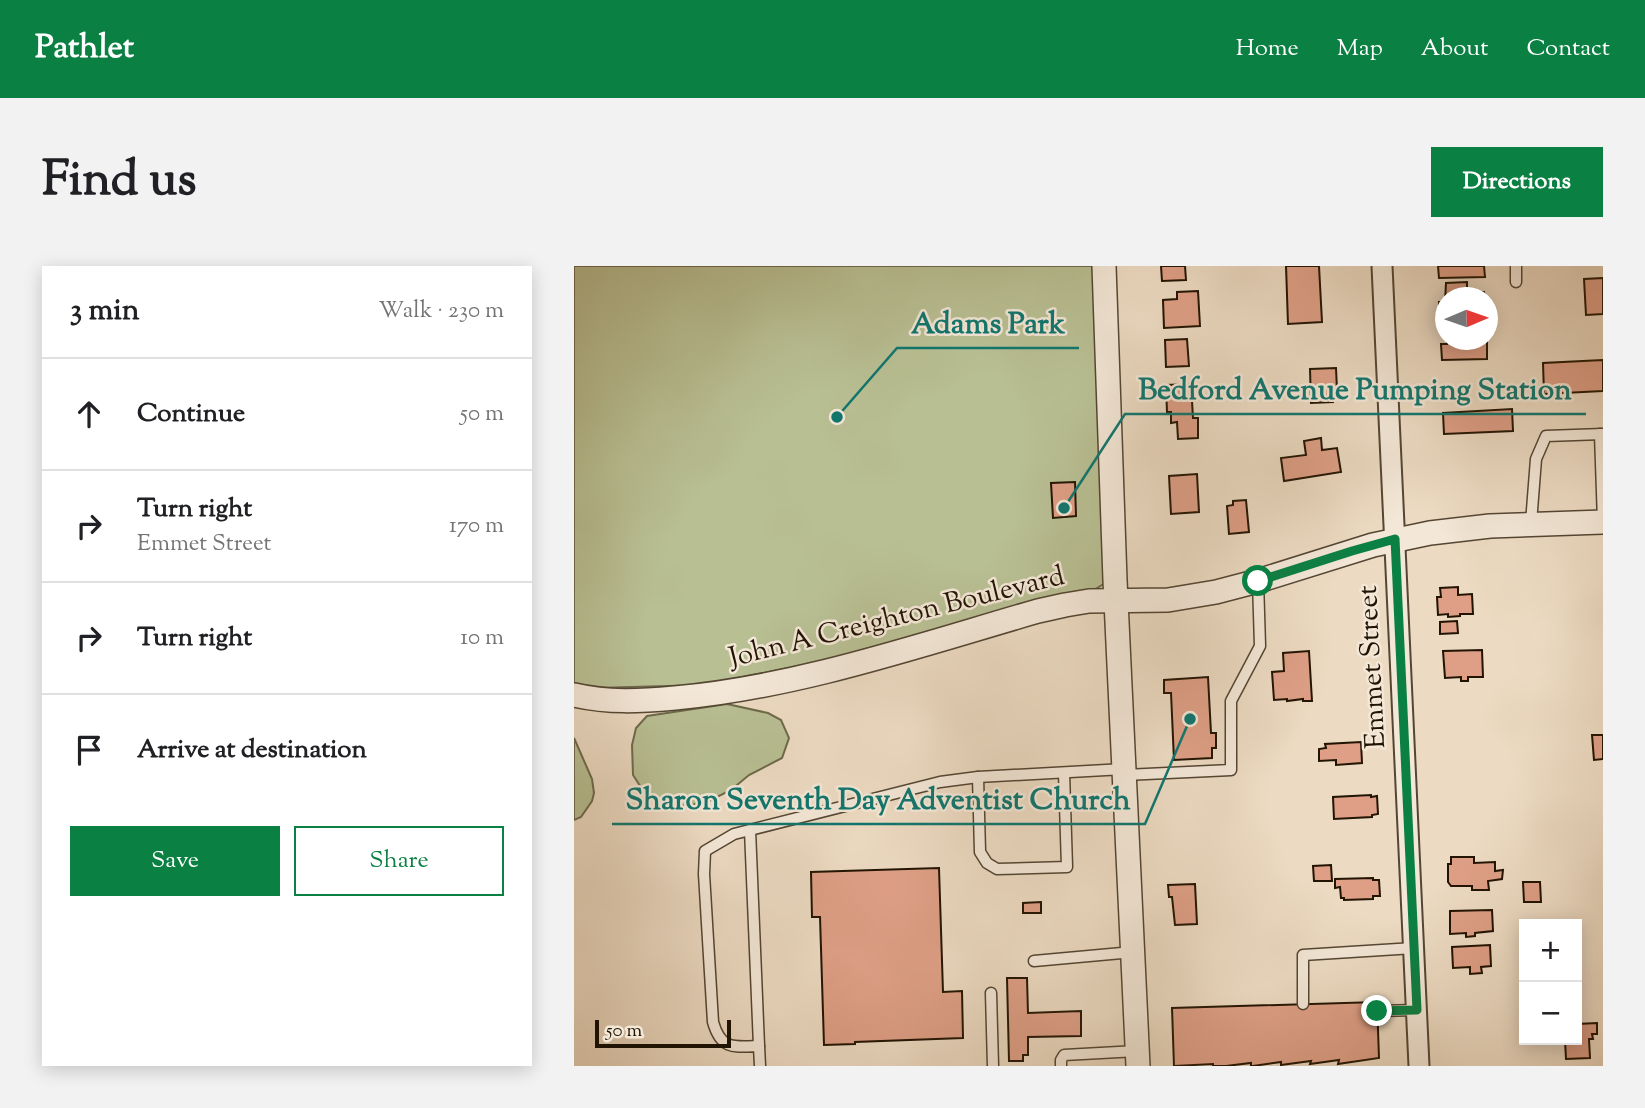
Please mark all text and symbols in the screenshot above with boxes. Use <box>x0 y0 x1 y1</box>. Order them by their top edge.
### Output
text: Pathlet <box>35 25 134 73</box>
text: Home <box>1236 32 1299 66</box>
text: Map <box>1337 32 1383 66</box>
text: About <box>1421 32 1488 66</box>
text: Contact <box>1526 32 1610 66</box>
text: Find us <box>42 147 196 217</box>
button: Directions <box>1431 147 1603 217</box>
north arrow <box>1435 287 1498 350</box>
text: 3 min <box>70 290 140 333</box>
text: Walk · 230 m <box>378 295 504 328</box>
callout: Adams Park <box>897 297 1079 348</box>
text: Adams Park <box>911 304 1066 347</box>
callout: Bedford Avenue Pumping Station <box>1125 363 1586 414</box>
text: Bedford Avenue Pumping Station <box>1138 370 1572 413</box>
icon: ahead <box>70 395 108 433</box>
text: Continue <box>137 396 245 433</box>
text: 50 m <box>460 398 504 431</box>
text: Turn right <box>137 491 252 528</box>
icon: right <box>70 507 108 545</box>
text: 170 m <box>449 510 504 543</box>
text: Emmet Street <box>137 528 271 561</box>
street label: John A Creighton Boulevard <box>723 557 1069 680</box>
route start <box>1242 565 1273 596</box>
street label: Emmet Street <box>1349 584 1397 750</box>
icon: right <box>70 619 108 657</box>
text: Turn right <box>137 620 252 657</box>
text: 10 m <box>460 622 504 655</box>
icon: arrive <box>70 731 108 769</box>
text: Arrive at destination <box>137 732 367 769</box>
callout: Sharon Seventh Day Adventist Church <box>612 773 1145 824</box>
text: Sharon Seventh Day Adventist Church <box>625 780 1131 823</box>
button: Save <box>70 826 280 896</box>
button: Share <box>294 826 504 896</box>
map controls <box>1519 919 1582 1045</box>
button: + <box>1519 919 1582 982</box>
button: − <box>1519 982 1582 1045</box>
route end <box>1361 995 1392 1026</box>
scale bar <box>595 1017 732 1049</box>
text: 50 m <box>606 1018 642 1045</box>

